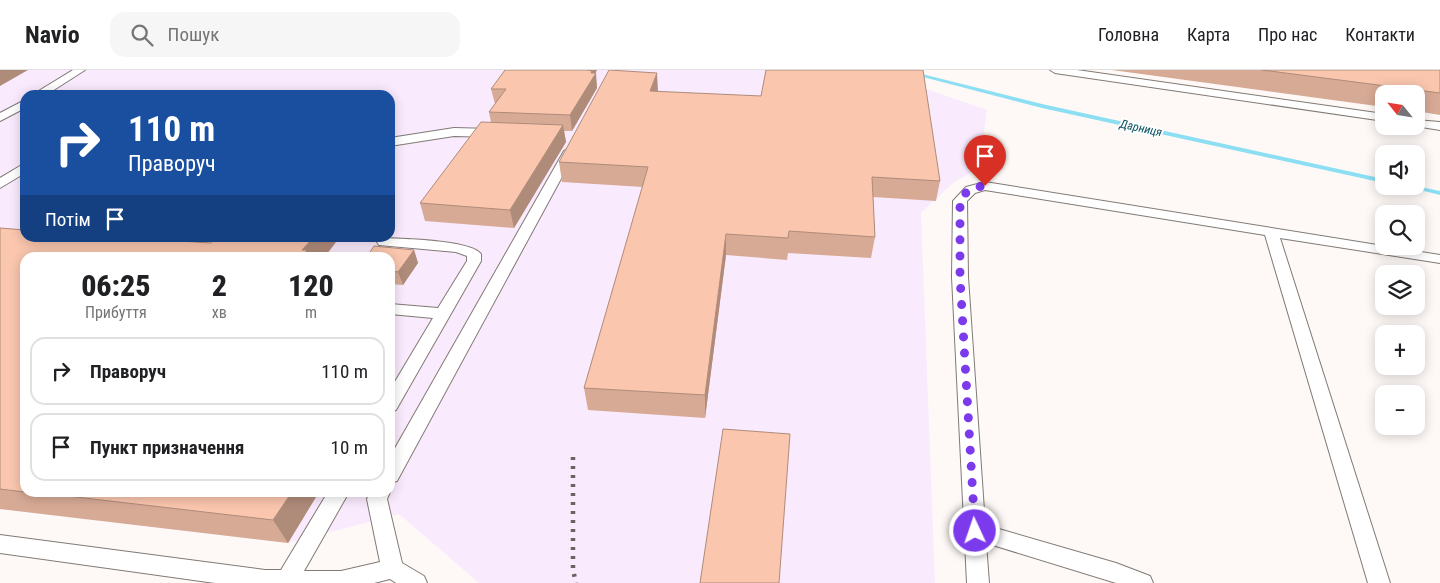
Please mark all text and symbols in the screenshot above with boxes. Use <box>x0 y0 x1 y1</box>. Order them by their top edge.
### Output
search box <box>110 12 460 57</box>
text: Navio <box>25 21 80 49</box>
icon: search <box>128 21 156 49</box>
text: Пошук <box>168 23 219 46</box>
text: Головна <box>1098 24 1159 45</box>
text: Карта <box>1187 24 1230 45</box>
text: Про нас <box>1258 24 1317 45</box>
text: Контакти <box>1345 24 1415 45</box>
north arrow <box>1375 85 1425 135</box>
map controls <box>1375 85 1425 435</box>
text: 110 m <box>128 109 215 150</box>
icon: right <box>45 110 110 175</box>
water label: Дарниця <box>1118 117 1164 139</box>
pin <box>964 135 1006 186</box>
icon: arrive <box>971 142 999 170</box>
button: sound <box>1375 145 1425 195</box>
text: Праворуч <box>128 151 216 176</box>
icon: arrive <box>101 205 129 233</box>
button: search <box>1375 205 1425 255</box>
text: Потім <box>45 208 91 231</box>
button: layers <box>1375 265 1425 315</box>
text: 06:25 <box>81 268 151 303</box>
text: 2 <box>212 268 227 303</box>
text: 120 <box>288 268 334 303</box>
text: Прибуття <box>85 303 147 322</box>
text: хв <box>212 303 227 322</box>
text: m <box>305 303 317 322</box>
button: + <box>1375 325 1425 375</box>
icon: right <box>47 357 75 385</box>
text: Праворуч <box>90 360 166 383</box>
text: 110 m <box>321 360 368 383</box>
button: − <box>1375 385 1425 435</box>
icon: arrive <box>47 433 75 461</box>
text: Пункт призначення <box>90 436 244 459</box>
text: 10 m <box>331 436 368 459</box>
position arrow <box>948 504 1000 556</box>

